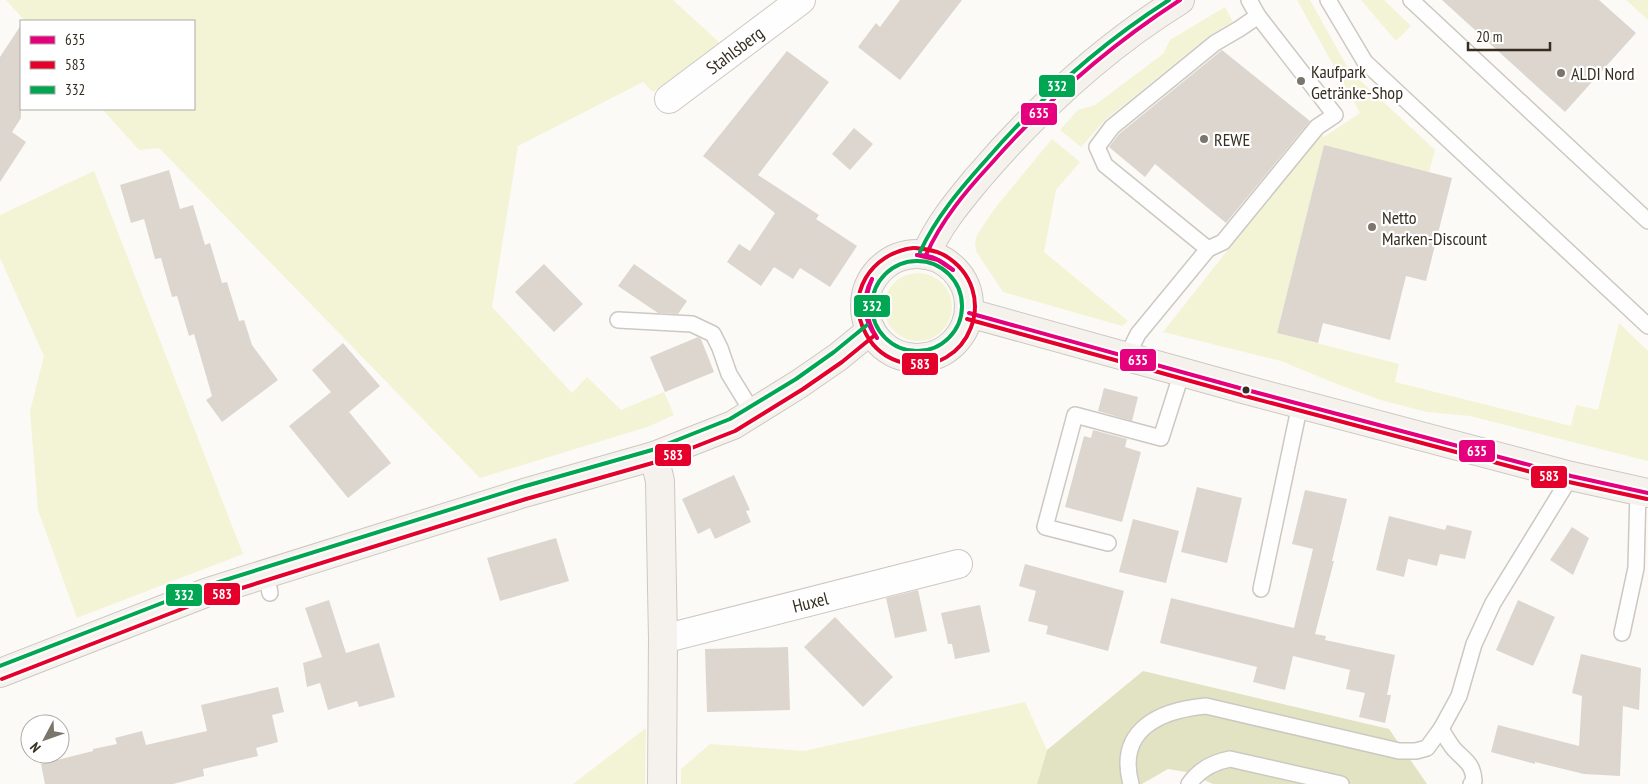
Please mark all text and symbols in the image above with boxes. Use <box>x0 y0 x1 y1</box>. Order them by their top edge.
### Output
legend <box>20 20 195 110</box>
scale bar <box>1468 20 1550 52</box>
street label: Stahlsberg <box>701 21 768 79</box>
text: 20 m <box>1476 27 1502 46</box>
text: 635 <box>65 30 85 49</box>
text: 583 <box>65 55 85 74</box>
place label: Kaufpark Getränke-Shop <box>1311 60 1403 104</box>
place label: ALDI Nord <box>1571 62 1635 85</box>
marker: ALDI Nord <box>1555 67 1567 79</box>
line badge: 332 <box>1038 74 1076 98</box>
marker: Kaufpark Getränke-Shop <box>1295 75 1307 87</box>
text: 332 <box>1047 77 1067 95</box>
text: 332 <box>65 80 85 99</box>
line badge: 635 <box>1020 102 1058 126</box>
text: 635 <box>1029 104 1049 122</box>
place label: REWE <box>1214 128 1250 151</box>
marker: REWE <box>1198 133 1210 145</box>
place label: Netto Marken-Discount <box>1382 206 1487 250</box>
marker: Netto Marken-Discount <box>1366 221 1378 233</box>
line badge: 332 <box>853 294 891 318</box>
text: 332 <box>862 297 882 315</box>
line badge: 635 <box>1119 348 1157 372</box>
text: 635 <box>1128 351 1148 369</box>
line badge: 583 <box>901 352 939 376</box>
text: 583 <box>910 355 930 373</box>
unlabelled marker <box>1241 385 1251 395</box>
line badge: 635 <box>1458 439 1496 463</box>
text: 635 <box>1467 442 1487 460</box>
line badge: 583 <box>654 443 692 467</box>
text: 583 <box>663 446 683 464</box>
line badge: 583 <box>1530 465 1568 489</box>
text: 583 <box>1539 467 1559 485</box>
line badge: 583 <box>203 582 241 606</box>
line badge: 332 <box>165 583 203 607</box>
text: 583 <box>212 585 232 603</box>
text: 332 <box>174 586 194 604</box>
street label: Huxel <box>790 586 831 617</box>
north arrow <box>20 714 70 764</box>
text: N <box>26 739 44 756</box>

